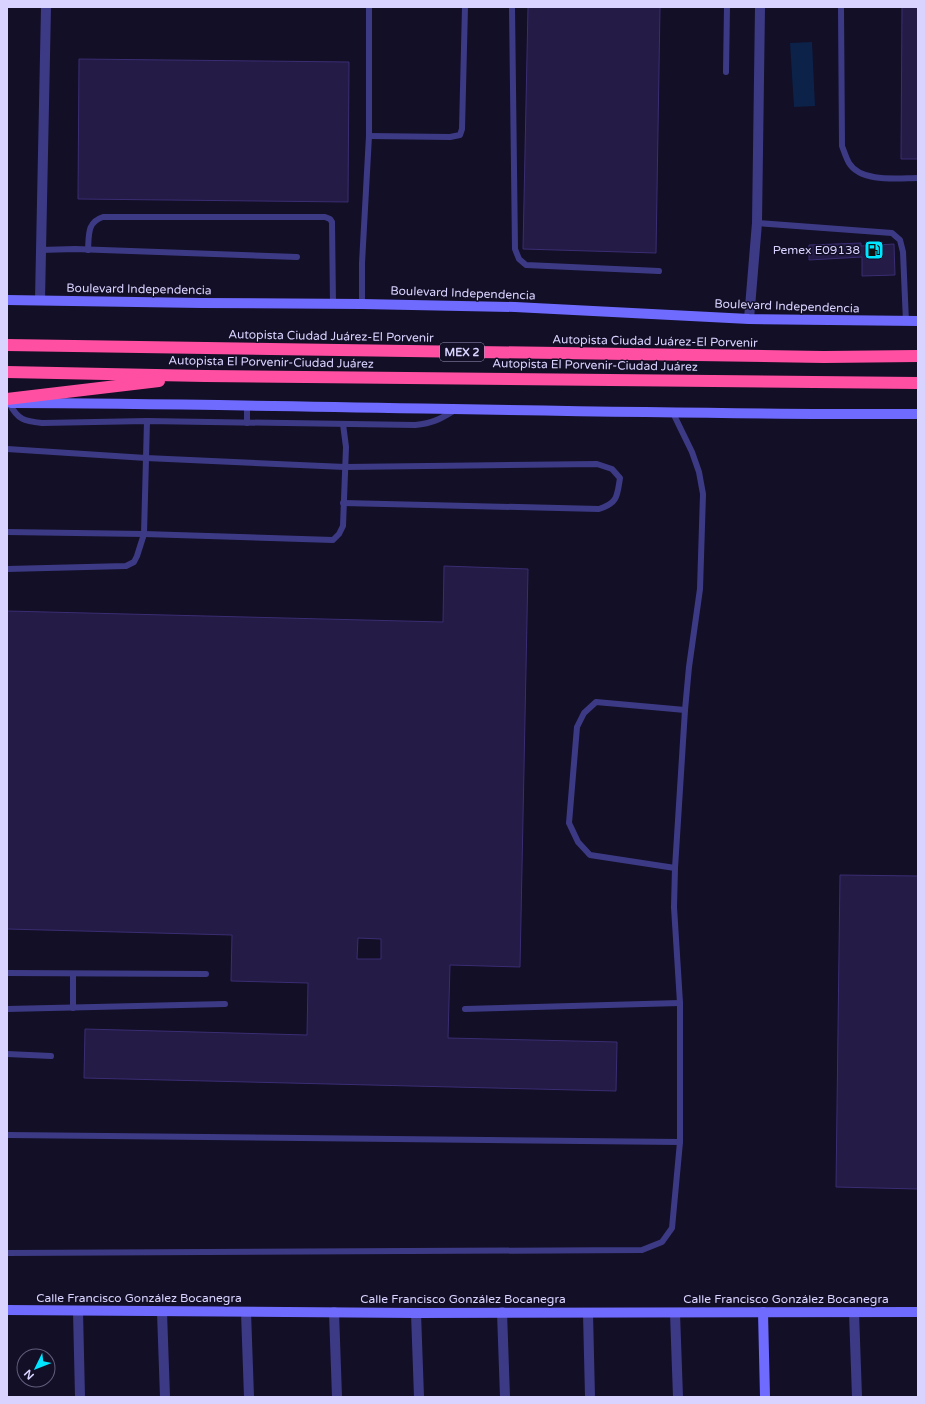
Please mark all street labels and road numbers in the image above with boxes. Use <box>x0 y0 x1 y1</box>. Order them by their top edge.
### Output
street label: Boulevard Independencia <box>66 281 212 297</box>
street label: Boulevard Independencia <box>390 283 536 303</box>
street label: Boulevard Independencia <box>714 296 860 316</box>
street label: Autopista Ciudad Juárez-El Porvenir <box>228 327 434 345</box>
street label: Autopista Ciudad Juárez-El Porvenir <box>552 332 758 350</box>
road number: MEX 2 <box>440 343 484 361</box>
street label: Autopista El Porvenir-Ciudad Juárez <box>168 353 374 371</box>
street label: Autopista El Porvenir-Ciudad Juárez <box>492 356 698 374</box>
street label: Calle Francisco González Bocanegra <box>36 1291 242 1305</box>
street label: Calle Francisco González Bocanegra <box>360 1292 566 1306</box>
street label: Calle Francisco González Bocanegra <box>683 1292 889 1306</box>

